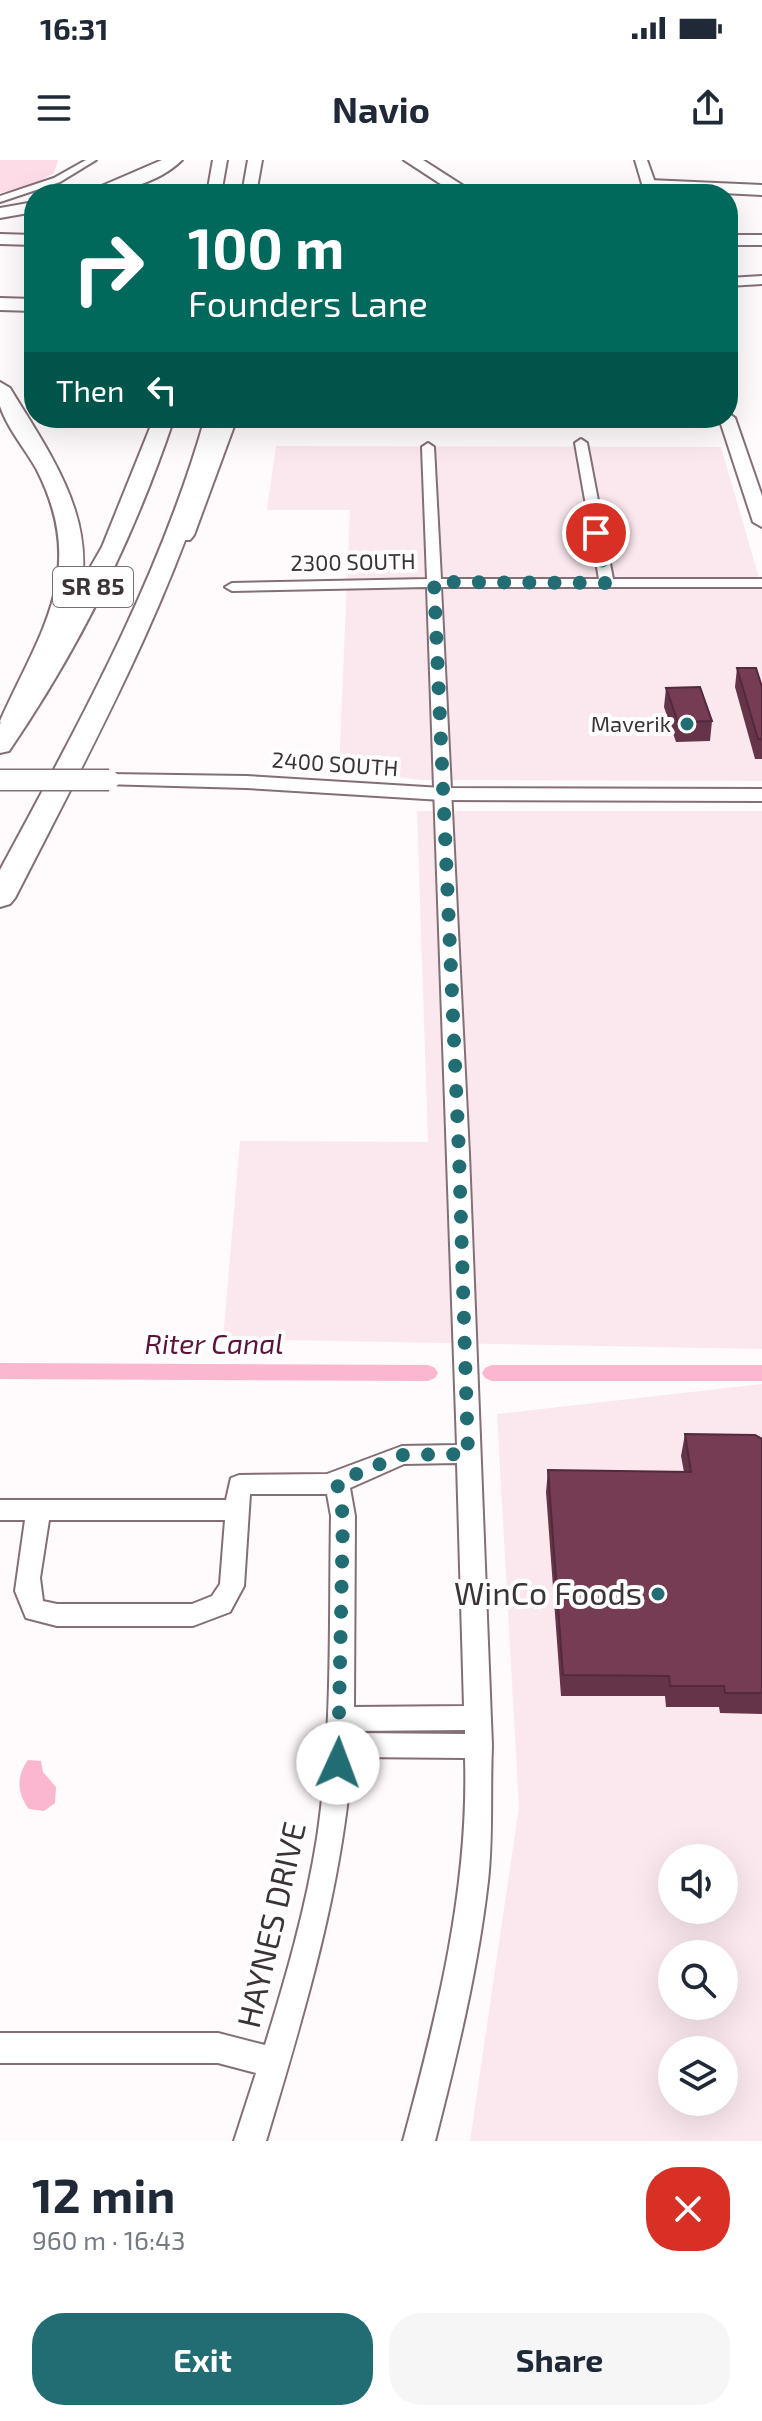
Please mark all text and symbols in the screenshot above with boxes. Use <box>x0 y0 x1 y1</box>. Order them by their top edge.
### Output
text: 16:31 <box>40 10 108 46</box>
icon: menu <box>32 86 76 130</box>
icon: share <box>686 86 730 130</box>
text: Navio <box>332 87 430 130</box>
text: 100 m <box>188 213 344 280</box>
icon: right <box>56 216 160 320</box>
text: Founders Lane <box>188 281 428 324</box>
icon: left <box>140 368 184 412</box>
text: Then <box>56 372 124 408</box>
pin <box>562 499 630 567</box>
icon: arrive <box>574 511 618 555</box>
street label: 2300 SOUTH <box>290 547 416 575</box>
road number: SR 85 <box>53 567 133 607</box>
place label: Maverik <box>591 710 671 736</box>
marker: Maverik <box>678 715 696 733</box>
street label: 2400 SOUTH <box>271 746 399 780</box>
water label: Riter Canal <box>145 1326 283 1360</box>
place label: WinCo Foods <box>454 1573 642 1611</box>
marker: WinCo Foods <box>649 1585 667 1603</box>
position arrow <box>296 1721 380 1805</box>
street label: HAYNES DRIVE <box>228 1818 312 2031</box>
map controls <box>658 1844 738 2116</box>
button: sound <box>658 1844 738 1924</box>
button: search <box>658 1940 738 2020</box>
button: layers <box>658 2036 738 2116</box>
text: 12 min <box>32 2165 175 2223</box>
button: close <box>646 2167 730 2251</box>
text: 960 m · 16:43 <box>32 2224 186 2255</box>
button: Exit <box>32 2313 373 2405</box>
button: Share <box>389 2313 730 2405</box>

